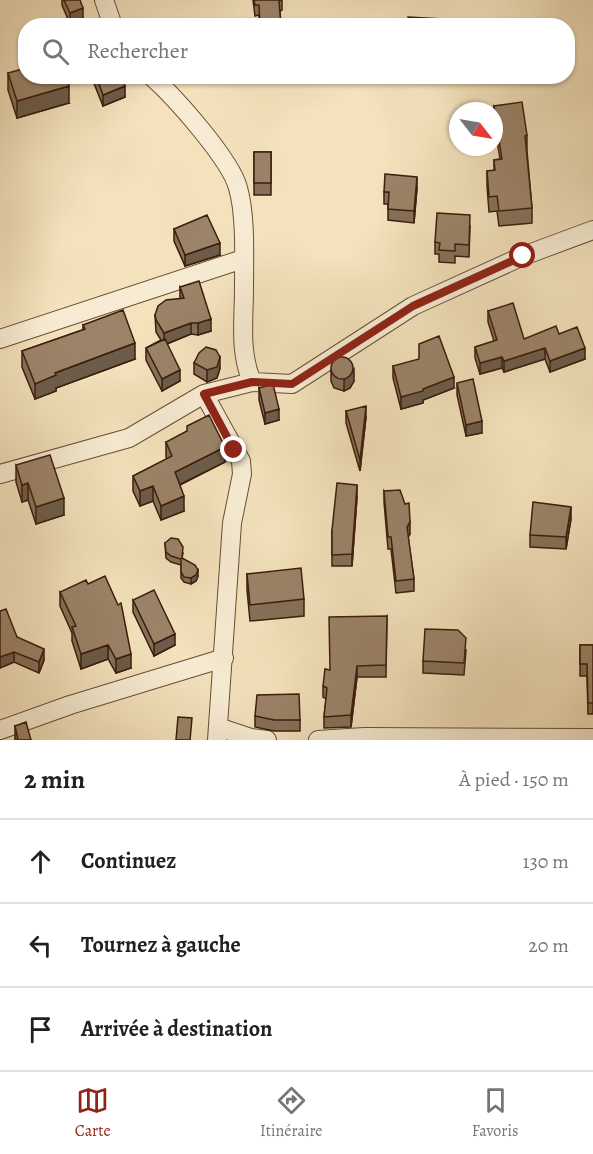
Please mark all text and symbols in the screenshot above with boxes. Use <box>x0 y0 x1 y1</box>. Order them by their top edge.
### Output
search box <box>18 18 575 84</box>
icon: search <box>39 35 72 68</box>
text: Rechercher <box>87 36 188 66</box>
north arrow <box>449 102 503 156</box>
route start <box>509 242 535 268</box>
route end <box>220 436 246 462</box>
text: 2 min <box>24 762 85 797</box>
text: À pied · 150 m <box>459 766 569 793</box>
icon: ahead <box>24 845 57 878</box>
text: Continuez <box>81 846 176 876</box>
text: 130 m <box>523 848 569 875</box>
icon: left <box>24 929 57 962</box>
text: Tournez à gauche <box>81 930 241 960</box>
text: 20 m <box>528 932 569 959</box>
icon: arrive <box>24 1013 57 1046</box>
text: Arrivée à destination <box>81 1014 272 1044</box>
tab: Carte <box>75 1084 111 1142</box>
tab: Itinéraire <box>260 1084 323 1142</box>
tab: Favoris <box>472 1084 518 1142</box>

